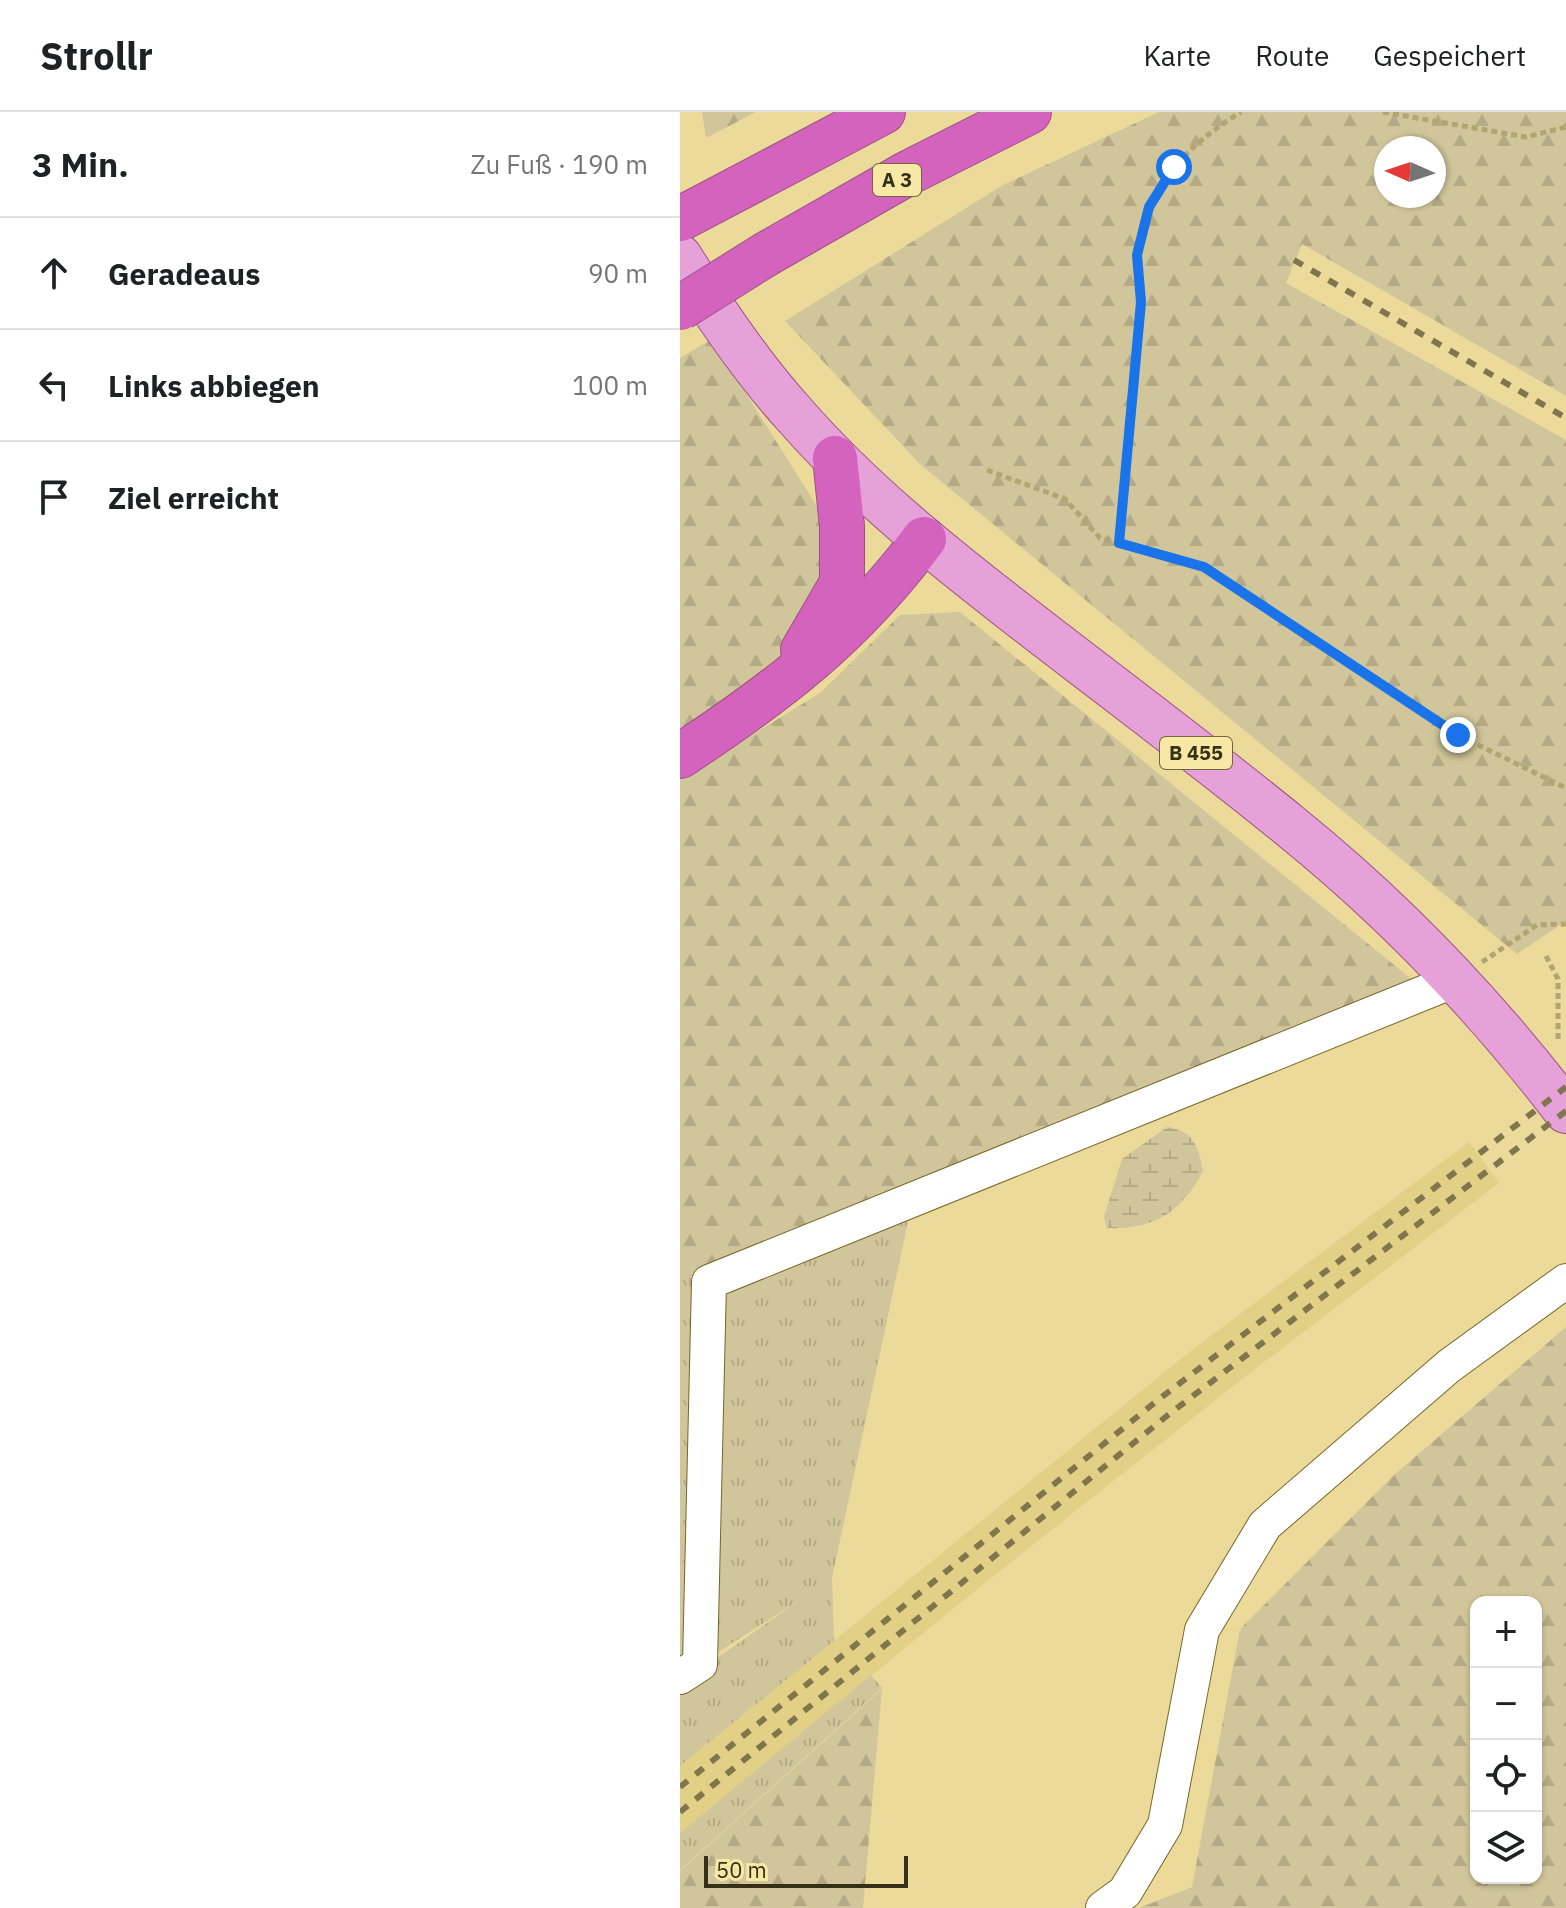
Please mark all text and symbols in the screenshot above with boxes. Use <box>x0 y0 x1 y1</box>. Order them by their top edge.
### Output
text: Strollr <box>40 31 153 80</box>
text: Karte <box>1143 37 1211 74</box>
text: Route <box>1255 37 1329 74</box>
text: Gespeichert <box>1373 37 1526 74</box>
north arrow <box>1374 136 1446 208</box>
text: 3 Min. <box>32 142 129 186</box>
text: Zu Fuß · 190 m <box>470 147 648 181</box>
route start <box>1156 149 1192 185</box>
road number: A 3 <box>873 164 921 196</box>
icon: ahead <box>32 251 76 295</box>
text: Geradeaus <box>108 254 260 293</box>
text: 90 m <box>588 256 648 290</box>
icon: left <box>32 363 76 407</box>
text: Links abbiegen <box>108 366 320 405</box>
text: 100 m <box>572 368 648 402</box>
icon: arrive <box>32 475 76 519</box>
text: Ziel erreicht <box>108 478 279 517</box>
route end <box>1440 717 1476 753</box>
road number: B 455 <box>1160 737 1232 769</box>
map controls <box>1470 1596 1542 1884</box>
button: + <box>1470 1596 1542 1668</box>
button: − <box>1470 1668 1542 1740</box>
button: locate <box>1470 1740 1542 1812</box>
button: layers <box>1470 1812 1542 1884</box>
scale bar <box>704 1852 908 1888</box>
text: 50 m <box>716 1855 767 1884</box>

